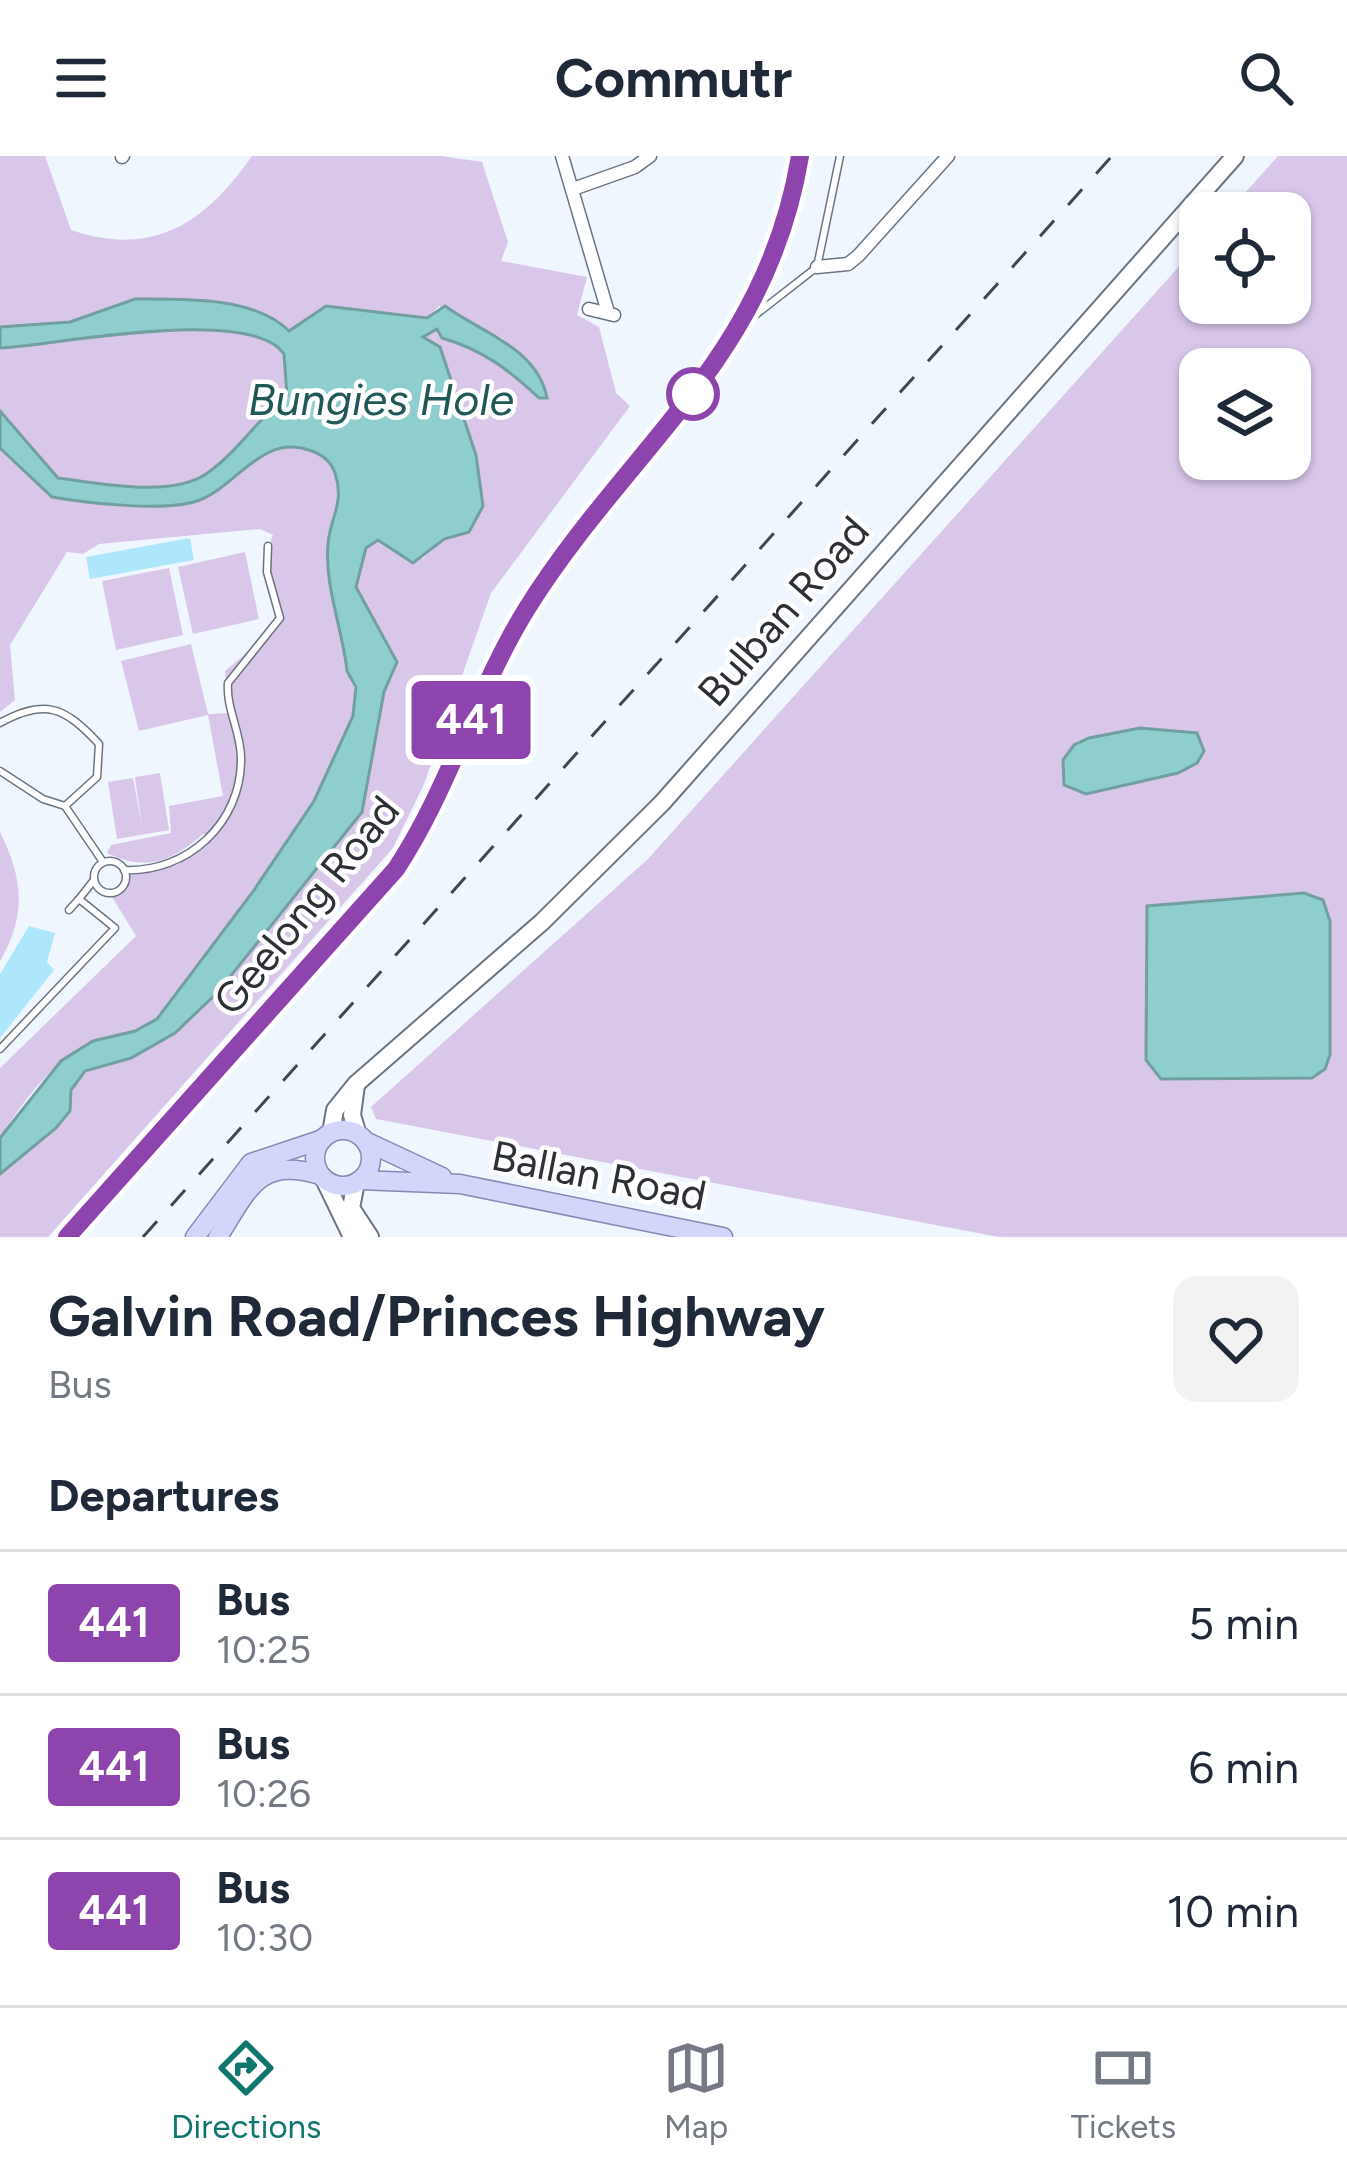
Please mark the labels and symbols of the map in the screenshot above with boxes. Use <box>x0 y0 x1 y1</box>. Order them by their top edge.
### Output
unlabelled marker <box>668 369 718 419</box>
water label: Bungies Hole <box>248 372 514 426</box>
street label: Bulban Road <box>687 506 880 717</box>
line badge: 441 <box>402 681 540 759</box>
street label: Geelong Road <box>203 786 410 1025</box>
street label: Ballan Road <box>487 1130 711 1221</box>

